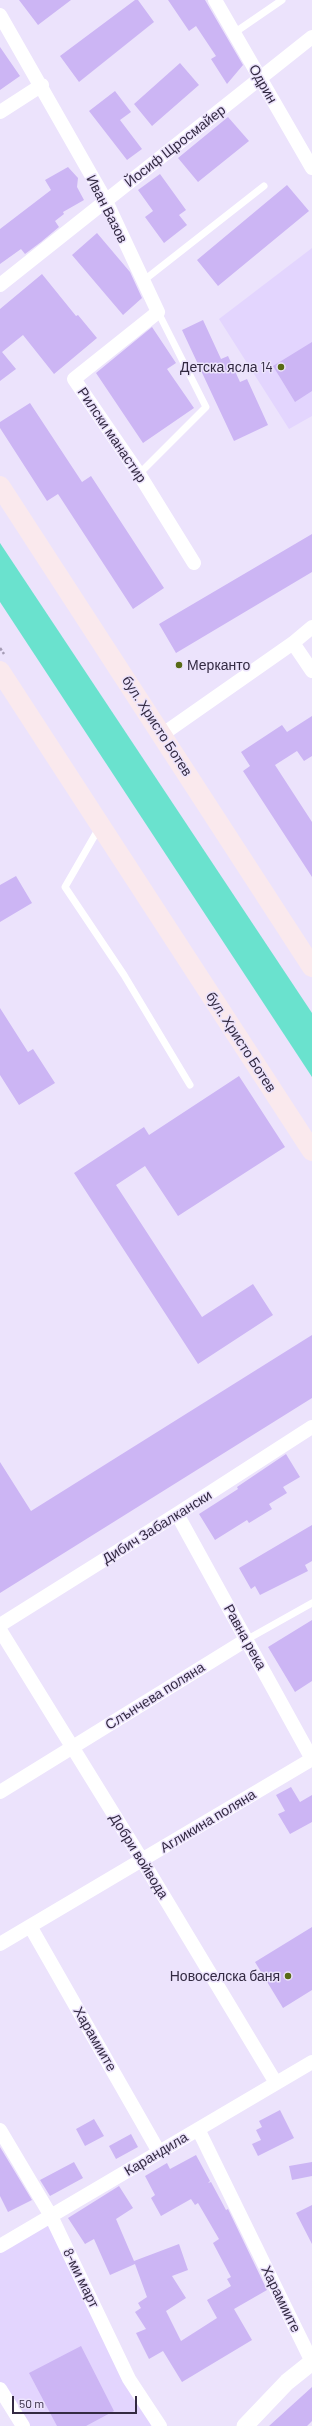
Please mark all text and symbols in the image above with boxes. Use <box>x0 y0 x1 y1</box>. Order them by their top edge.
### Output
street label: Одрин <box>245 62 281 106</box>
street label: Йосиф Щросмайер <box>121 101 229 191</box>
street label: Иван Вазов <box>83 172 131 246</box>
place label: Детска ясла 14 <box>180 359 273 375</box>
marker: Детска ясла 14 <box>276 362 286 372</box>
street label: Рилски манастир <box>74 384 150 486</box>
place label: Мерканто <box>187 657 250 673</box>
marker: Мерканто <box>174 660 184 670</box>
street label: бул. Христо Ботев <box>118 673 196 779</box>
street label: бул. Христо Ботев <box>202 989 280 1095</box>
street label: Дибич Забалкански <box>99 1486 215 1568</box>
street label: Равна река <box>220 1601 270 1673</box>
street label: Слънчева поляна <box>102 1659 208 1733</box>
street label: Агликина поляна <box>157 1786 259 1856</box>
street label: Добри войвода <box>106 1810 172 1902</box>
place label: Новоселска баня <box>170 1968 280 1984</box>
marker: Новоселска баня <box>283 1971 293 1981</box>
street label: Харамиите <box>70 2004 120 2074</box>
street label: Карандила <box>121 2128 191 2180</box>
street label: 8-ми март <box>59 2245 103 2311</box>
street label: Харамиите <box>258 2263 304 2335</box>
scale bar <box>14 2388 139 2414</box>
text: 50 m <box>19 2396 44 2410</box>

